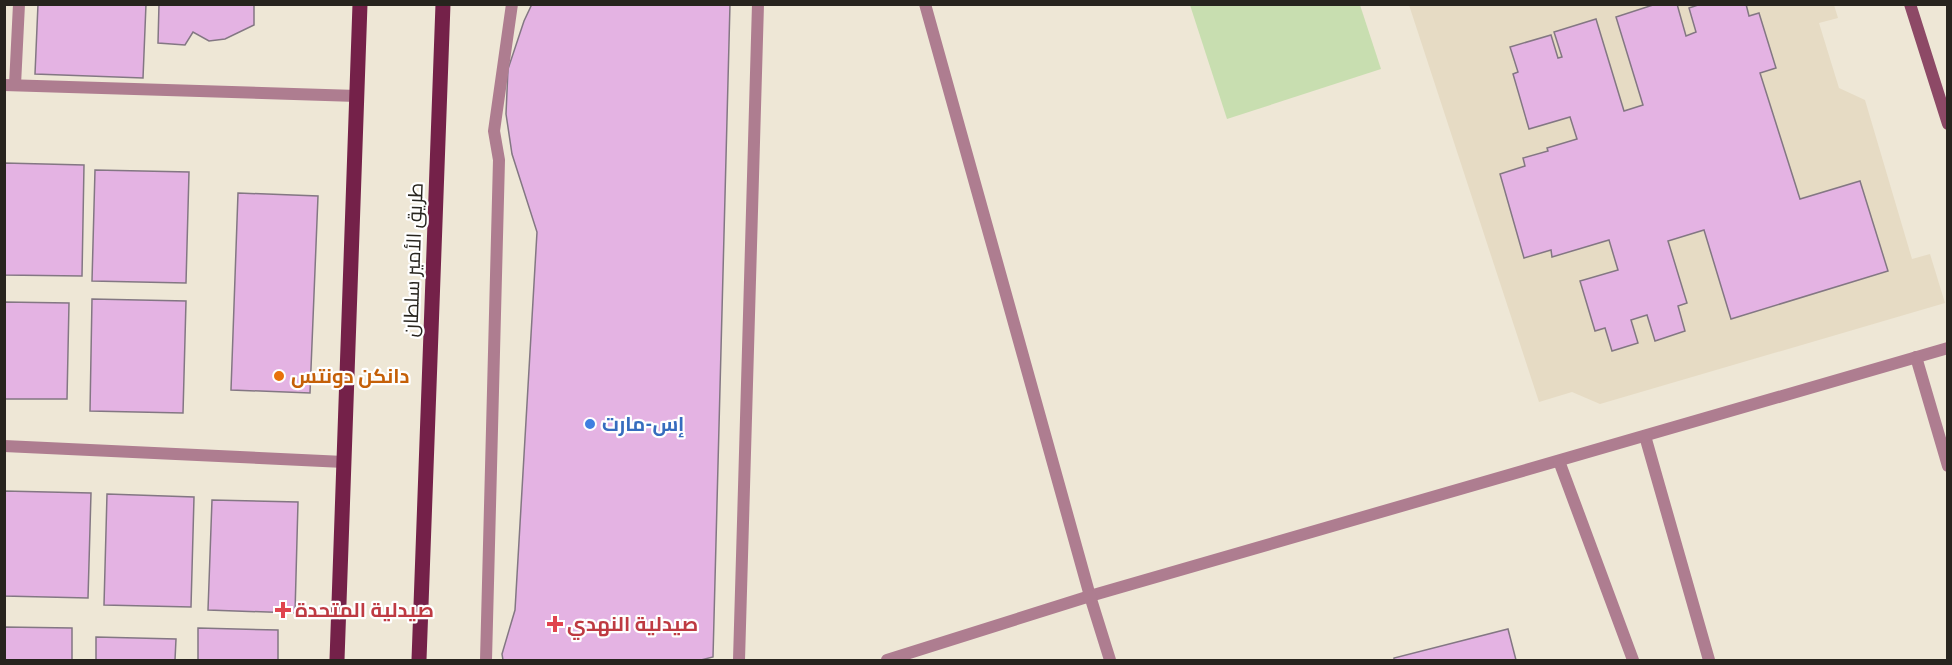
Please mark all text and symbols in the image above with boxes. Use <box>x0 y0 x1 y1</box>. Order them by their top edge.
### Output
street label: طريق الأمير سلطان <box>398 182 429 338</box>
place label: دانكن دونتس <box>291 364 409 388</box>
marker: دانكن دونتس <box>272 369 286 383</box>
place label: إس-مارت <box>602 412 684 438</box>
marker: إس-مارت <box>583 417 597 431</box>
place label: صيدلية المتحدة <box>295 598 434 622</box>
marker: صيدلية المتحدة <box>276 603 290 617</box>
place label: صيدلية النهدي <box>567 612 698 640</box>
marker: صيدلية النهدي <box>548 617 562 631</box>

